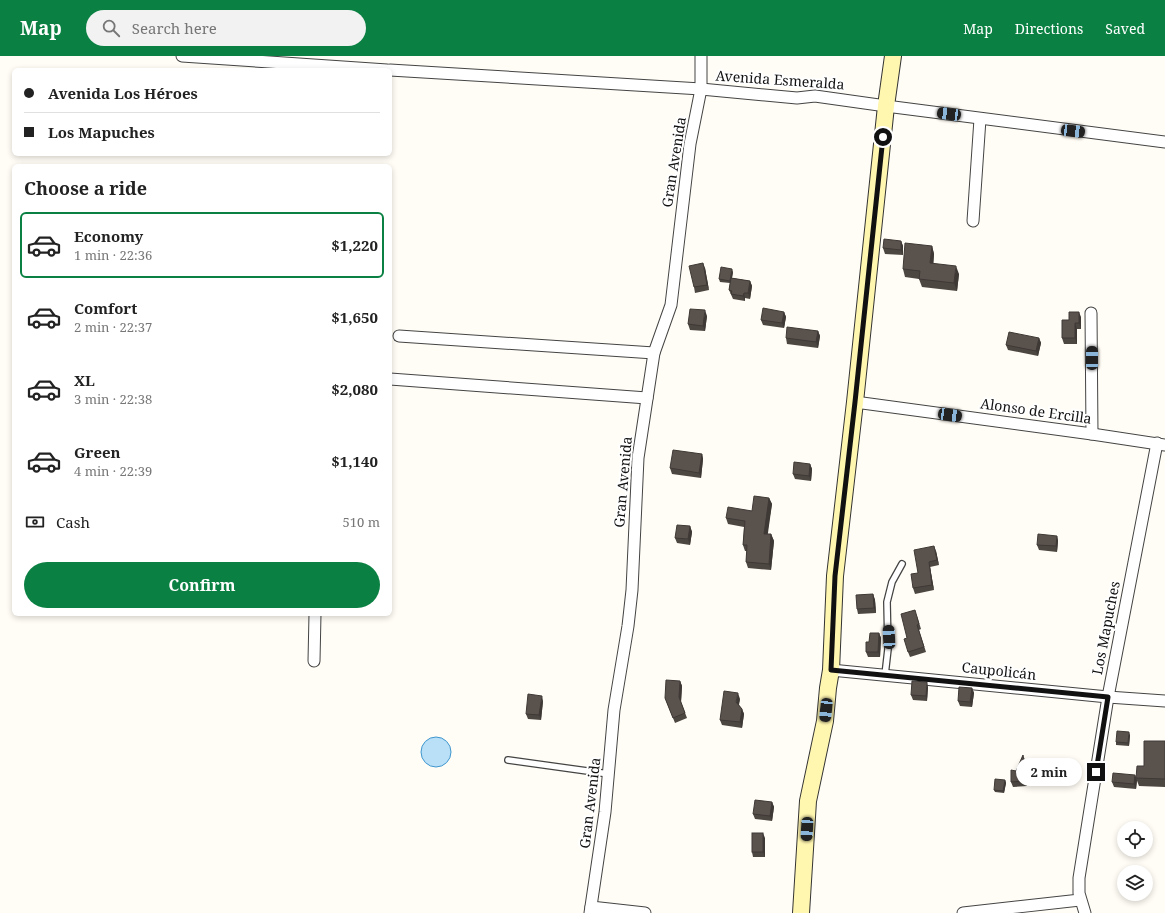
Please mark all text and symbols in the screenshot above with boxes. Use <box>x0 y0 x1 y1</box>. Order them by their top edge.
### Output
search box <box>86 10 366 46</box>
text: Map <box>20 15 62 41</box>
icon: search <box>100 17 122 39</box>
text: Search here <box>132 18 217 38</box>
text: Map <box>963 19 993 38</box>
text: Directions <box>1015 19 1083 38</box>
text: Saved <box>1105 19 1145 38</box>
street label: Avenida Esmeralda <box>715 66 845 93</box>
text: Avenida Los Héroes <box>48 83 198 103</box>
car <box>936 107 962 121</box>
street label: Gran Avenida <box>657 115 690 209</box>
text: Los Mapuches <box>48 122 155 142</box>
car <box>1060 124 1086 138</box>
route start <box>874 128 892 146</box>
text: Choose a ride <box>24 176 147 200</box>
text: Economy <box>74 226 143 246</box>
icon: car <box>26 227 62 263</box>
text: $1,220 <box>331 235 378 255</box>
text: 1 min · 22:36 <box>74 246 152 264</box>
text: Comfort <box>74 298 137 318</box>
icon: car <box>26 299 62 335</box>
text: $1,650 <box>331 307 378 327</box>
text: 2 min · 22:37 <box>74 318 152 336</box>
car <box>1086 346 1098 370</box>
text: XL <box>74 370 95 390</box>
icon: car <box>26 371 62 407</box>
text: $2,080 <box>331 379 378 399</box>
text: 3 min · 22:38 <box>74 390 152 408</box>
street label: Alonso de Ercilla <box>979 393 1093 428</box>
car <box>937 407 963 423</box>
street label: Gran Avenida <box>609 435 636 528</box>
text: Green <box>74 442 121 462</box>
icon: car <box>26 443 62 479</box>
text: $1,140 <box>331 451 378 471</box>
text: 4 min · 22:39 <box>74 462 152 480</box>
icon: cash <box>24 511 46 533</box>
text: Cash <box>56 512 90 532</box>
text: 510 m <box>343 513 380 531</box>
button: Confirm <box>24 562 380 608</box>
street label: Los Mapuches <box>1087 580 1124 676</box>
car <box>882 625 896 649</box>
street label: Caupolicán <box>961 657 1037 684</box>
car <box>819 697 833 723</box>
street label: Gran Avenida <box>574 756 605 849</box>
callout: 2 min <box>1016 758 1082 786</box>
text: 2 min <box>1031 763 1067 781</box>
route end <box>1087 763 1105 781</box>
car <box>800 817 814 841</box>
map controls <box>1117 821 1153 901</box>
button: locate <box>1117 821 1153 857</box>
button: layers <box>1117 865 1153 901</box>

